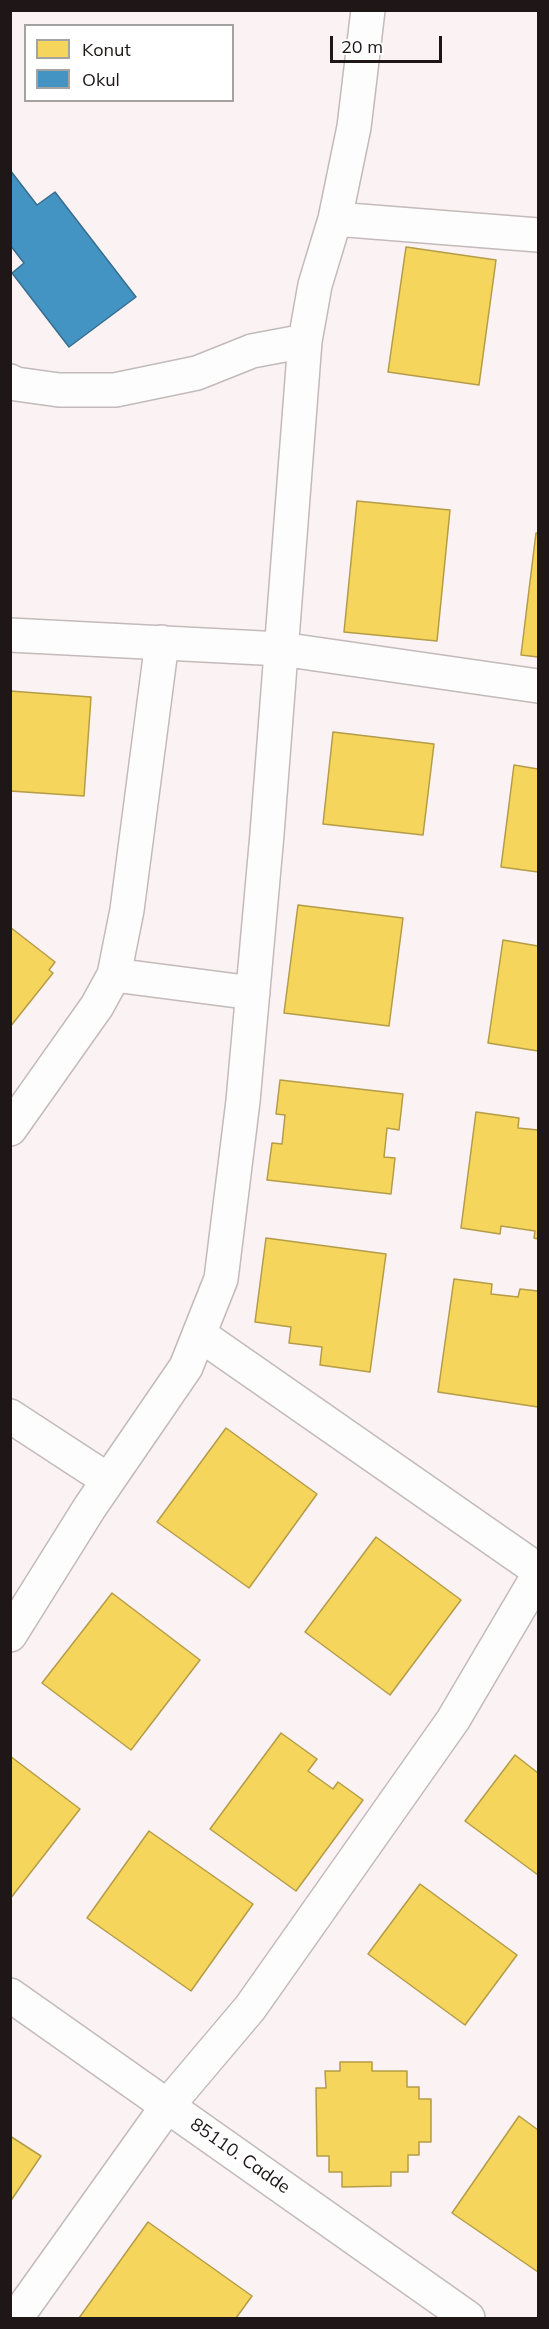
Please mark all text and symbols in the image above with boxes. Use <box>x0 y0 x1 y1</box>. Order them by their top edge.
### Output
legend <box>24 24 234 102</box>
scale bar <box>333 24 446 62</box>
text: 20 m <box>341 35 383 58</box>
text: Konut <box>82 38 131 61</box>
text: Okul <box>82 68 120 91</box>
street label: 85110. Cadde <box>186 2114 294 2198</box>

